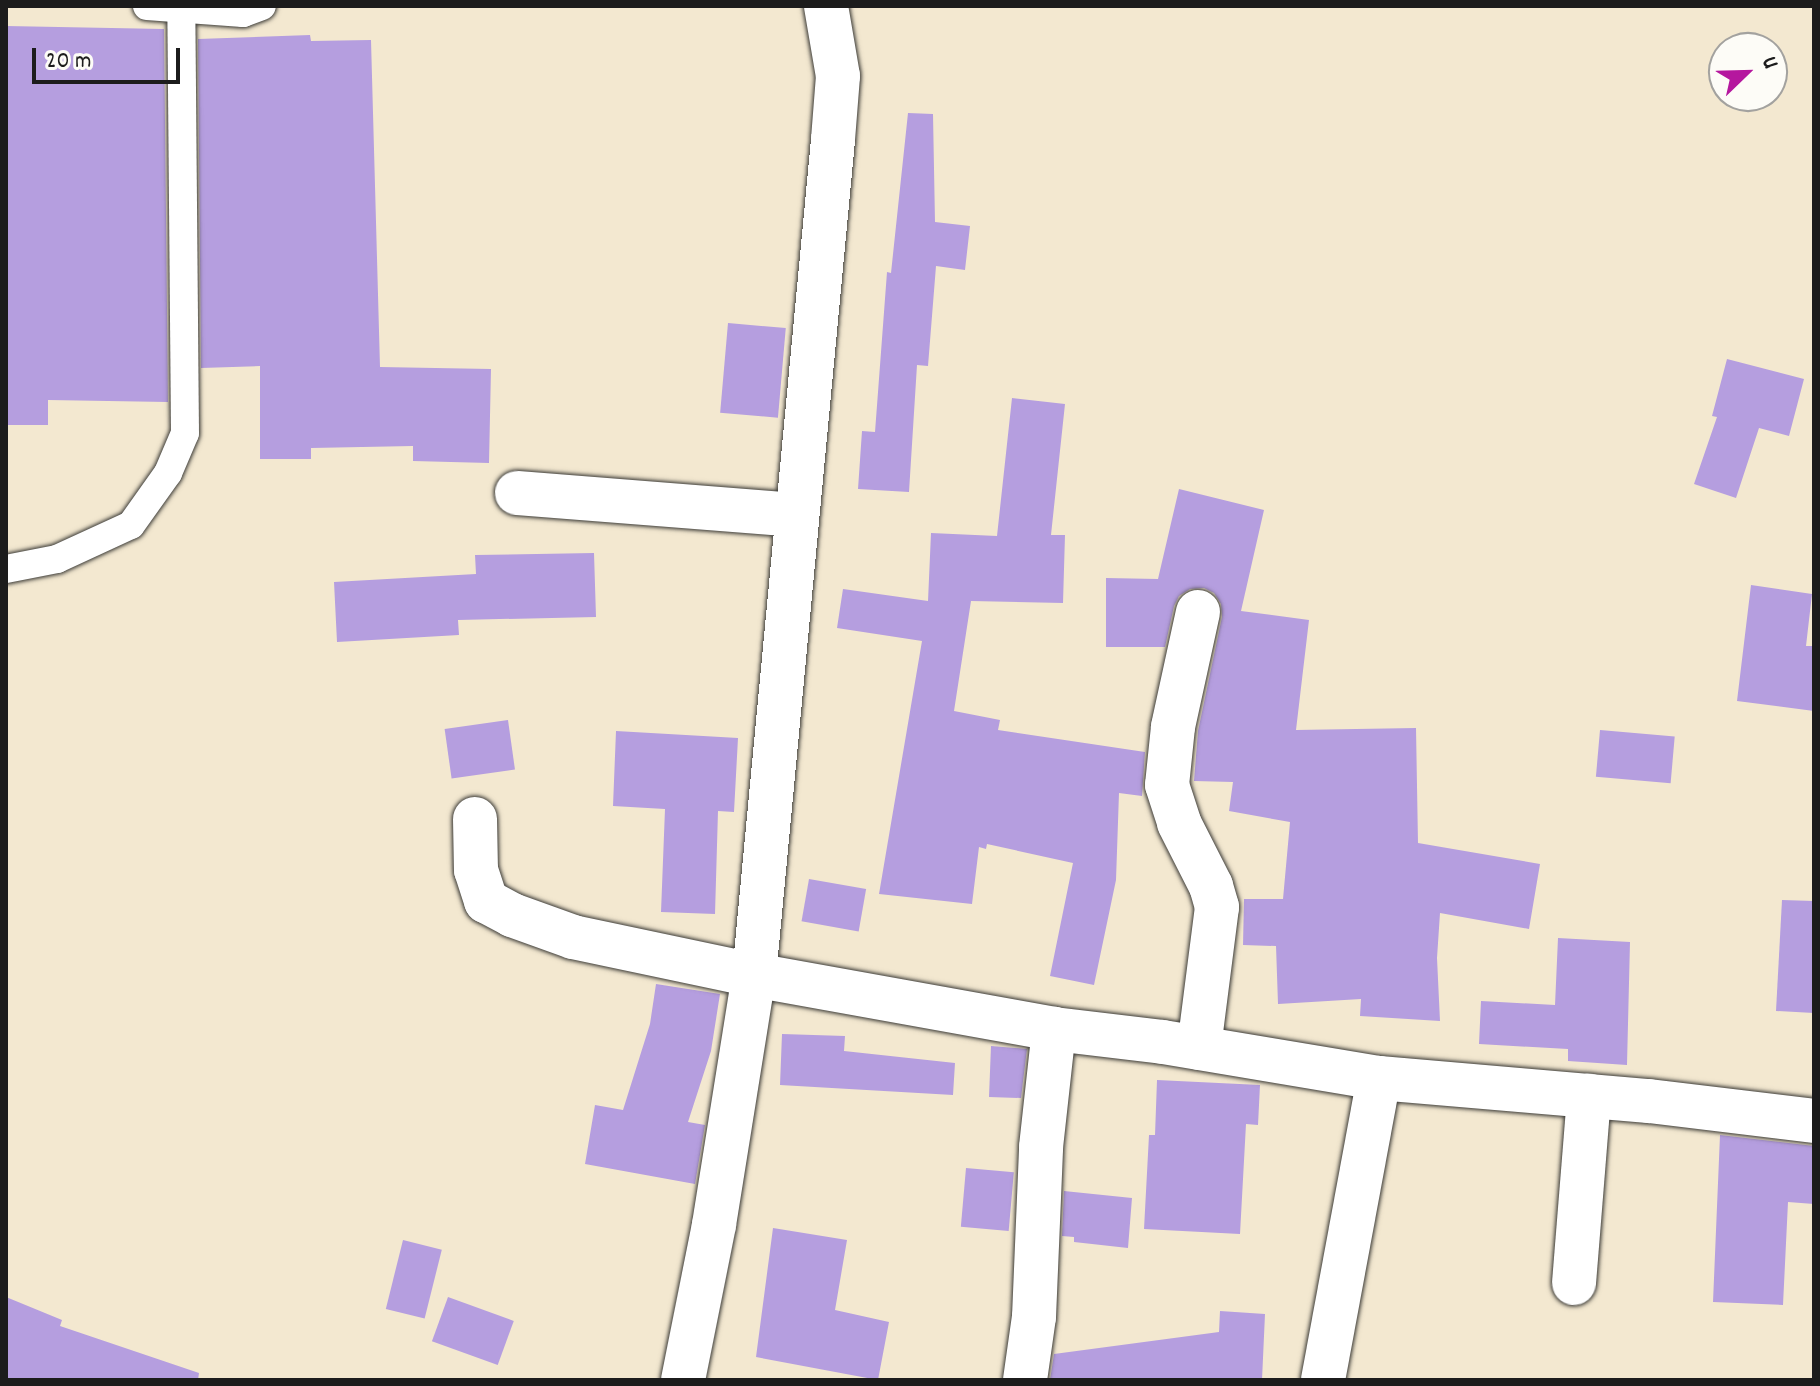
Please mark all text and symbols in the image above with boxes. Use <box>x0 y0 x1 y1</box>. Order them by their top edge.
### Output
scale bar <box>36 32 184 82</box>
north arrow <box>1708 32 1788 112</box>
text: 20 m <box>46 45 92 79</box>
text: U <box>1752 52 1785 74</box>

